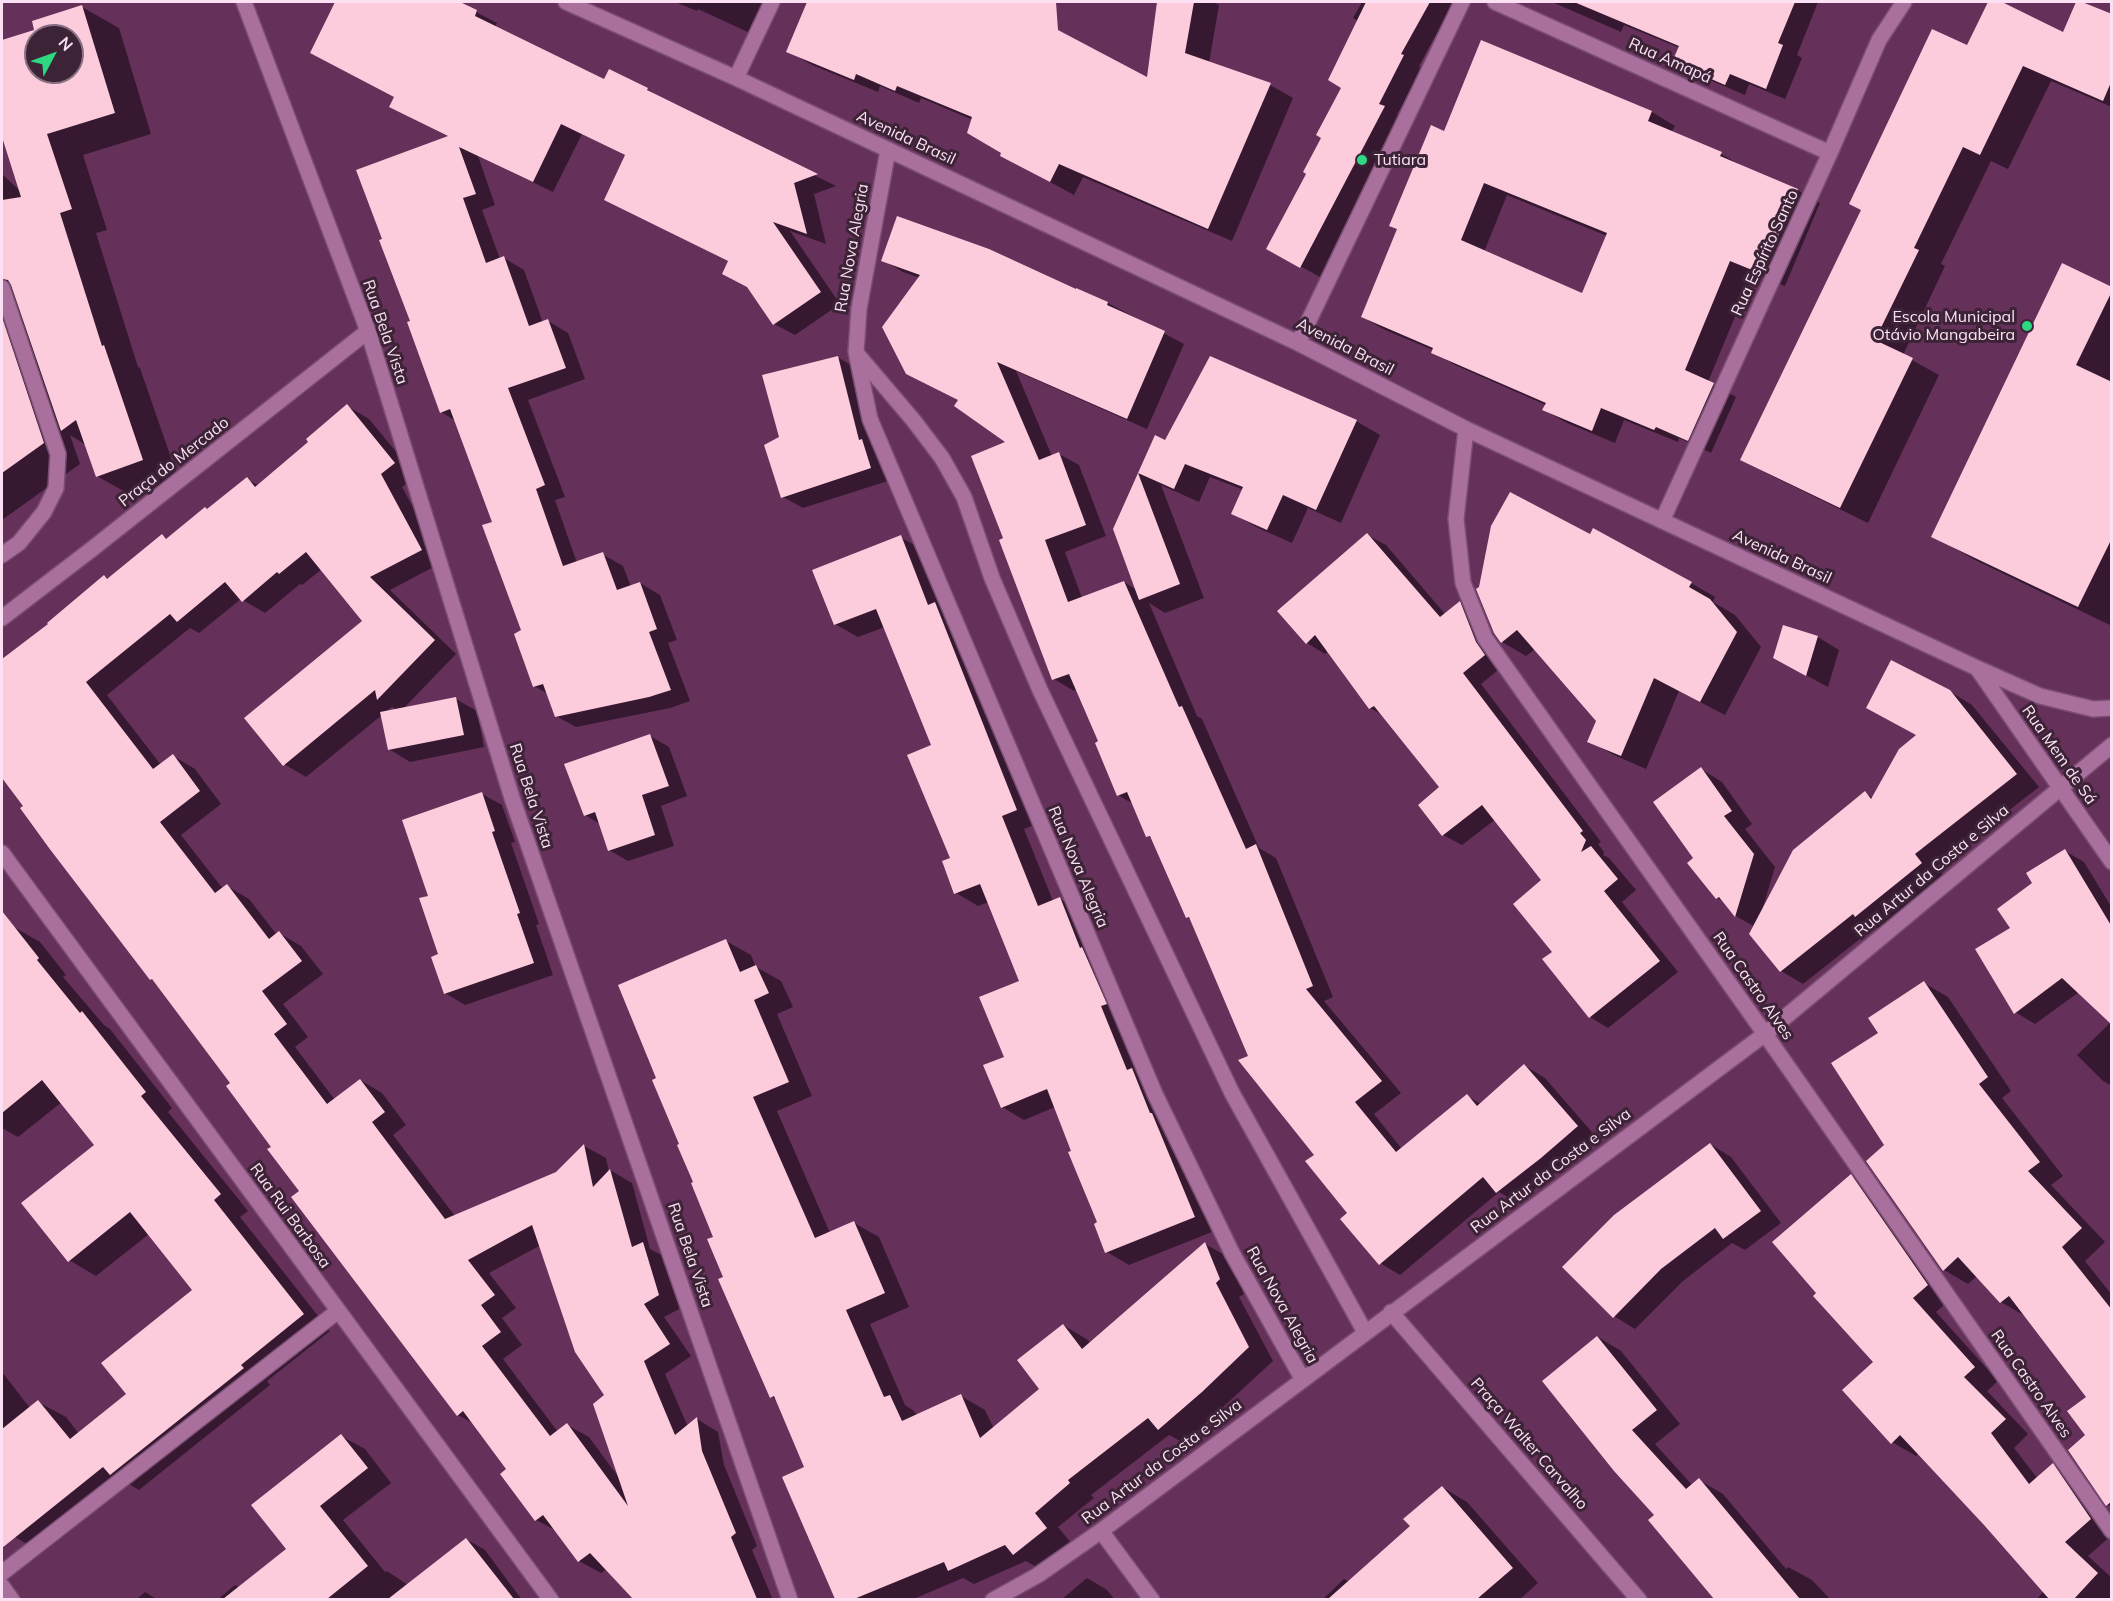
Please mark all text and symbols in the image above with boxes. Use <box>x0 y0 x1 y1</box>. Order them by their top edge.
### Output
north arrow <box>24 24 84 84</box>
text: N <box>55 32 78 55</box>
street label: Rua Amapá <box>1626 34 1714 88</box>
street label: Avenida Brasil <box>854 107 958 169</box>
place label: Tutiara <box>1374 150 1426 170</box>
marker: Tutiara <box>1355 153 1369 167</box>
street label: Rua Nova Alegria <box>831 182 873 314</box>
street label: Rua Espírito Santo <box>1727 187 1803 319</box>
street label: Rua Bela Vista <box>358 277 412 387</box>
place label: Escola Municipal Otávio Mangabeira <box>1872 307 2015 345</box>
street label: Avenida Brasil <box>1293 314 1397 380</box>
marker: Escola Municipal Otávio Mangabeira <box>2020 319 2034 333</box>
street label: Praça do Mercado <box>115 413 233 511</box>
street label: Avenida Brasil <box>1730 526 1834 588</box>
street label: Rua Mem de Sá <box>2018 702 2100 808</box>
street label: Rua Bela Vista <box>505 741 557 851</box>
street label: Rua Artur da Costa e Silva <box>1851 801 2013 941</box>
street label: Rua Nova Alegria <box>1044 803 1112 931</box>
street label: Rua Castro Alves <box>1709 928 1797 1044</box>
street label: Rua Artur da Costa e Silva <box>1467 1105 1635 1237</box>
street label: Rua Rui Barbosa <box>246 1160 334 1272</box>
street label: Rua Bela Vista <box>663 1200 717 1310</box>
street label: Rua Nova Alegria <box>1242 1243 1322 1367</box>
street label: Rua Castro Alves <box>1987 1326 2075 1442</box>
street label: Praça Walter Carvalho <box>1466 1374 1592 1514</box>
street label: Rua Artur da Costa e Silva <box>1078 1396 1246 1528</box>

